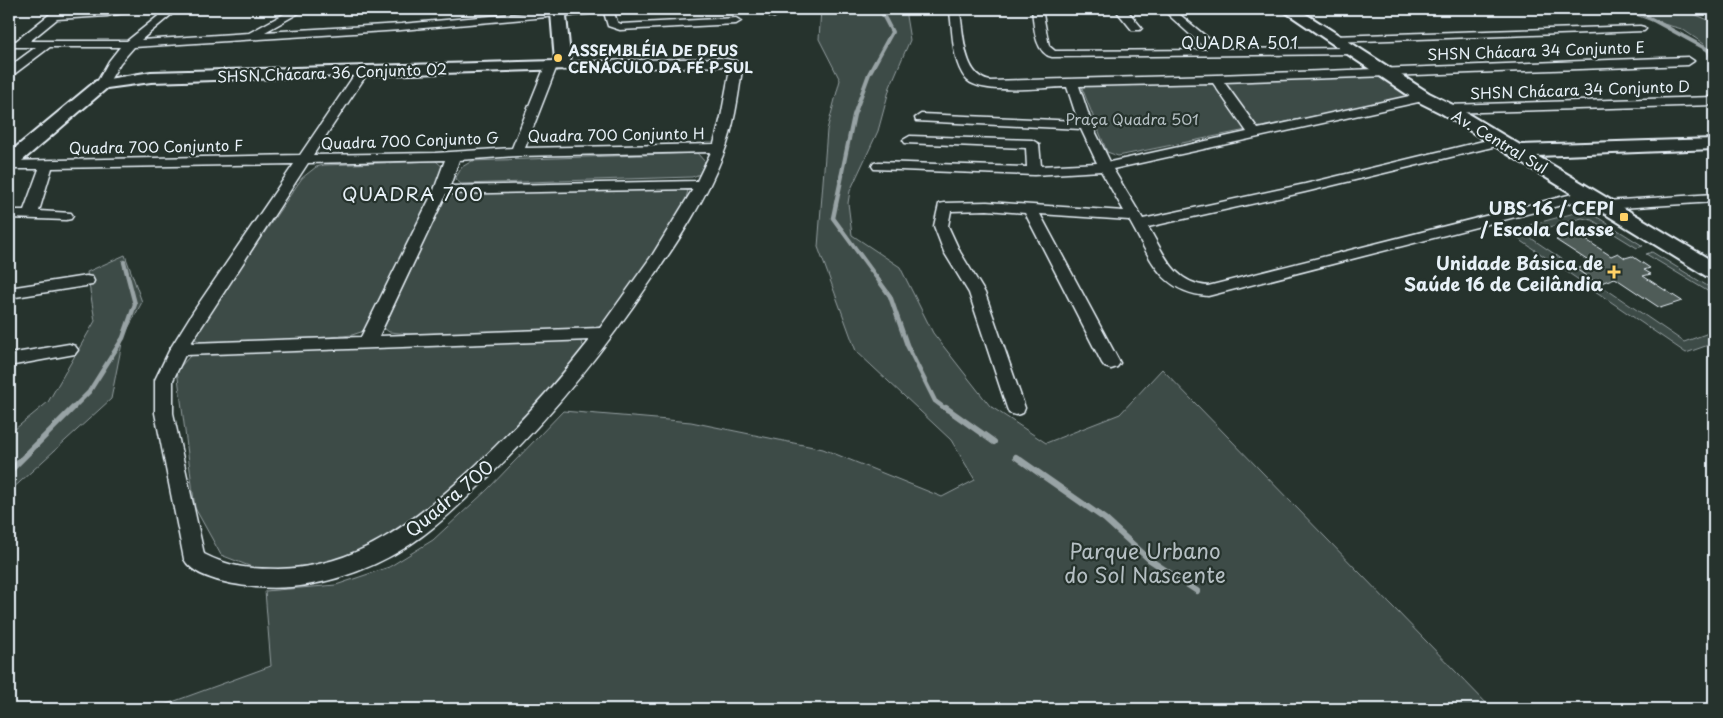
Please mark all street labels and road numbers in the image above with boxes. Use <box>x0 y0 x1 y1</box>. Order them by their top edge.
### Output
street label: SHSN Chácara 34 Conjunto E <box>1427 35 1645 65</box>
street label: SHSN Chácara 36 Conjunto 02 <box>217 56 447 88</box>
street label: SHSN Chácara 34 Conjunto D <box>1470 74 1690 104</box>
street label: Av. Central Sul <box>1448 103 1552 179</box>
street label: Quadra 700 Conjunto H <box>527 121 705 147</box>
street label: Quadra 700 Conjunto G <box>320 125 500 155</box>
street label: Quadra 700 Conjunto F <box>69 133 243 159</box>
street label: Quadra 700 <box>399 453 499 543</box>

